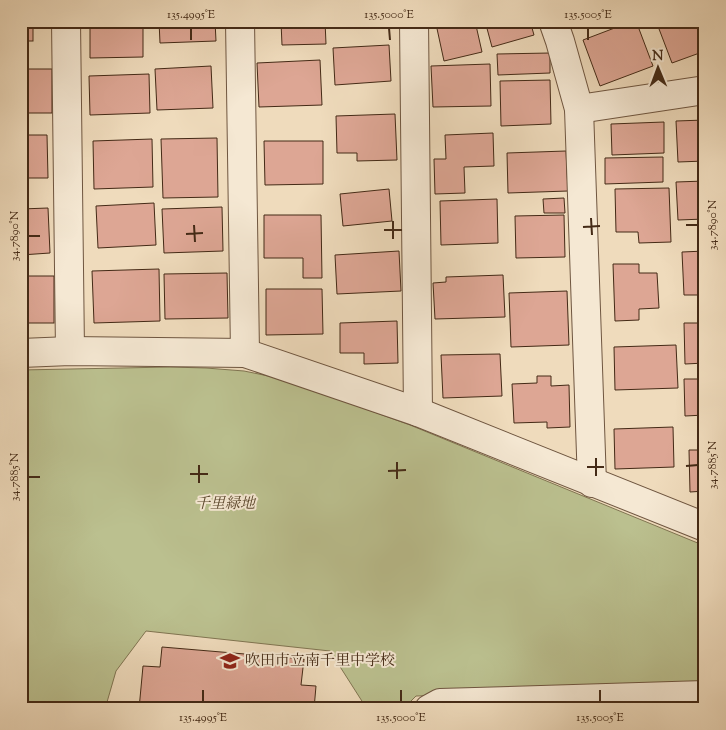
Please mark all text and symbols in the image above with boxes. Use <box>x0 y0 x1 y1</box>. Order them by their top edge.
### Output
text: 135.4995°E <box>167 6 216 24</box>
text: 135.5000°E <box>364 6 414 24</box>
text: 135.5005°E <box>564 6 612 24</box>
north arrow <box>634 42 684 92</box>
text: N <box>652 47 664 67</box>
text: 34.7890°N <box>704 199 722 250</box>
text: 34.7890°N <box>6 210 24 261</box>
text: 34.7885°N <box>704 440 722 489</box>
text: 34.7885°N <box>6 452 24 501</box>
park label: 千里緑地 <box>195 494 257 515</box>
school or university icon: 吹田市立南千里中学校 <box>219 650 241 672</box>
place label: 吹田市立南千里中学校 <box>245 651 395 672</box>
text: 135.4995°E <box>179 709 228 727</box>
text: 135.5000°E <box>376 709 426 727</box>
text: 135.5005°E <box>576 709 624 727</box>

